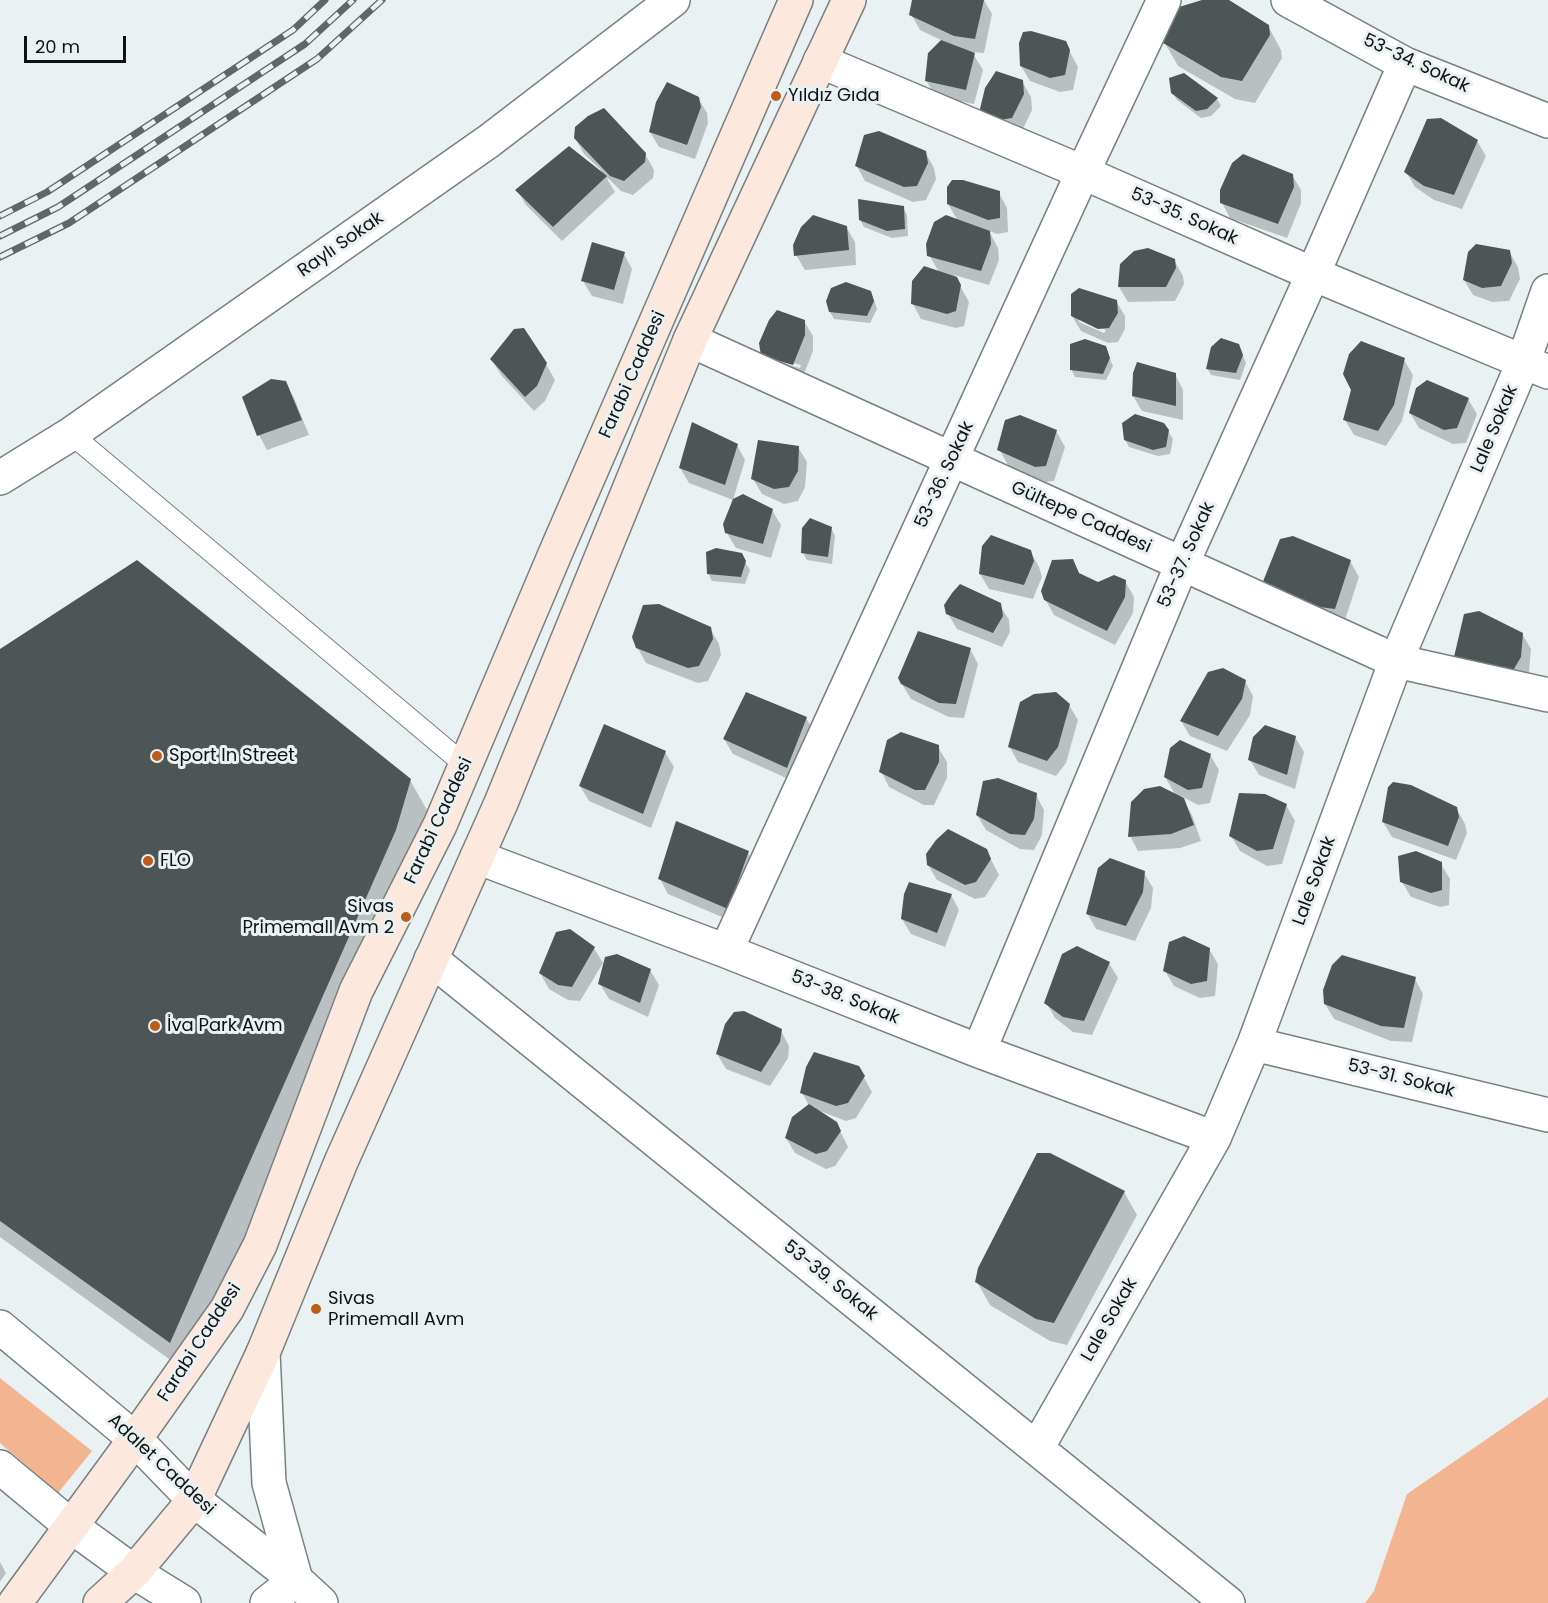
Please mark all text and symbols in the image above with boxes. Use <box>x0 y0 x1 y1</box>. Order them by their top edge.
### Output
scale bar <box>27 24 129 62</box>
street label: 53-34. Sokak <box>1359 30 1473 98</box>
text: 20 m <box>35 34 80 59</box>
place label: Yıldız Gıda <box>788 85 880 107</box>
marker: Yıldız Gıda <box>769 89 783 103</box>
street label: 53-35. Sokak <box>1127 184 1241 250</box>
street label: Raylı Sokak <box>294 208 388 282</box>
street label: Farabi Caddesi <box>595 308 671 442</box>
street label: Lale Sokak <box>1467 382 1523 476</box>
street label: 53-36. Sokak <box>911 418 979 532</box>
street label: Gültepe Caddesi <box>1008 477 1154 559</box>
street label: 53-37. Sokak <box>1154 499 1220 611</box>
place label: Sport In Street <box>169 745 295 767</box>
marker: Sport In Street <box>150 749 164 763</box>
street label: Farabi Caddesi <box>400 754 478 888</box>
street label: Lale Sokak <box>1289 834 1341 928</box>
place label: FLO <box>160 850 191 872</box>
marker: FLO <box>141 854 155 868</box>
place label: Sivas Primemall Avm 2 <box>242 896 394 938</box>
marker: Sivas Primemall Avm 2 <box>399 910 413 924</box>
street label: 53-38. Sokak <box>788 966 902 1030</box>
place label: İva Park Avm <box>167 1015 283 1037</box>
marker: İva Park Avm <box>148 1019 162 1033</box>
street label: 53-31. Sokak <box>1345 1055 1457 1103</box>
street label: 53-39. Sokak <box>778 1236 882 1326</box>
street label: Lale Sokak <box>1077 1274 1143 1366</box>
street label: Farabi Caddesi <box>154 1280 246 1406</box>
place label: Sivas Primemall Avm <box>328 1288 464 1330</box>
marker: Sivas Primemall Avm <box>309 1302 323 1316</box>
street label: Adalet Caddesi <box>103 1410 219 1520</box>

